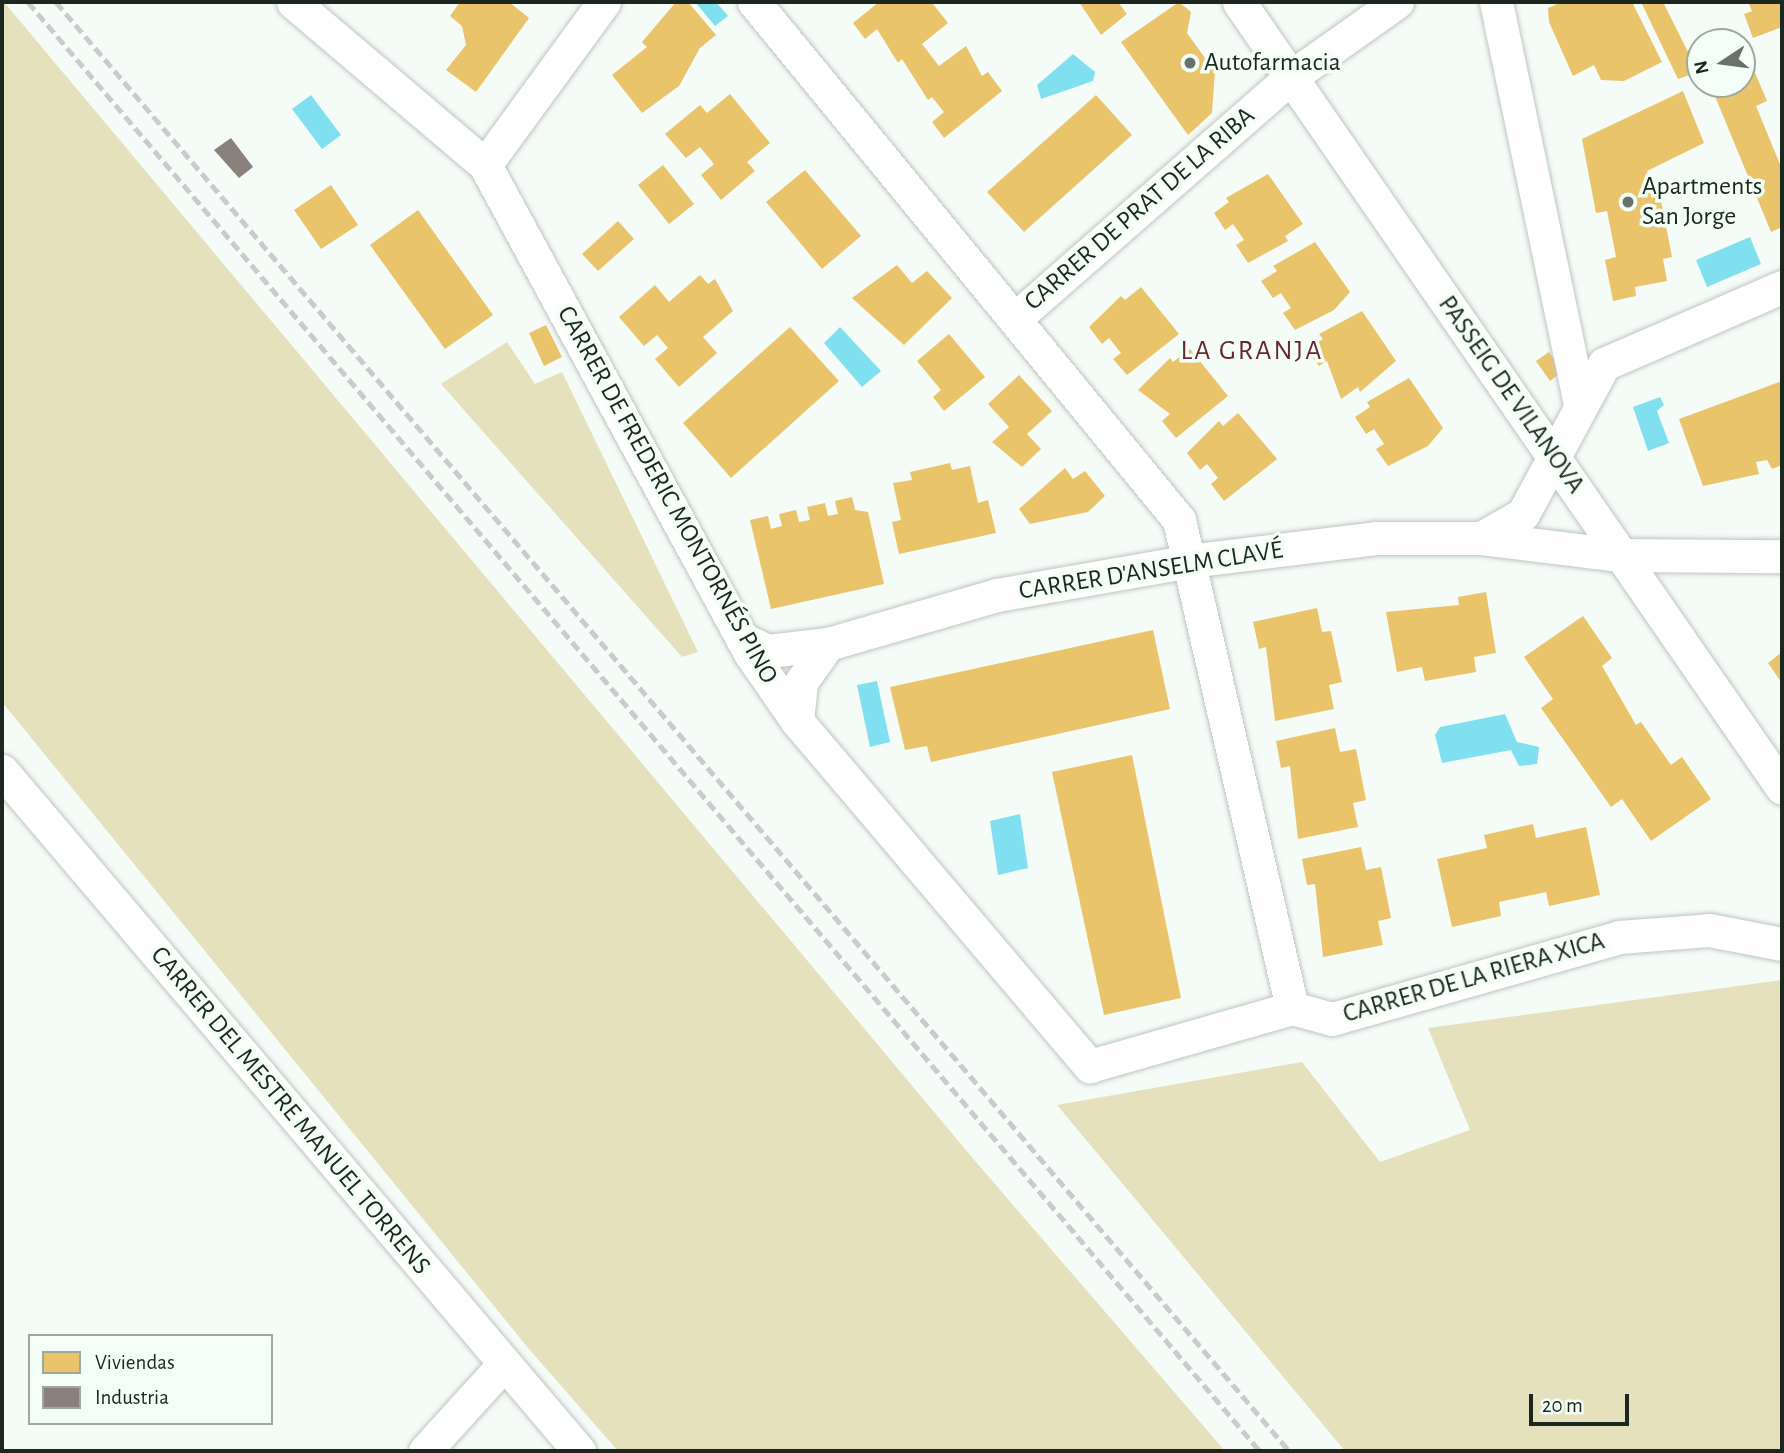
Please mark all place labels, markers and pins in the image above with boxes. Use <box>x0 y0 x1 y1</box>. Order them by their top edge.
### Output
place label: Autofarmacia <box>1204 47 1341 79</box>
marker: Autofarmacia <box>1182 55 1198 71</box>
place label: Apartments San Jorge <box>1642 171 1762 232</box>
marker: Apartments San Jorge <box>1620 194 1636 210</box>

